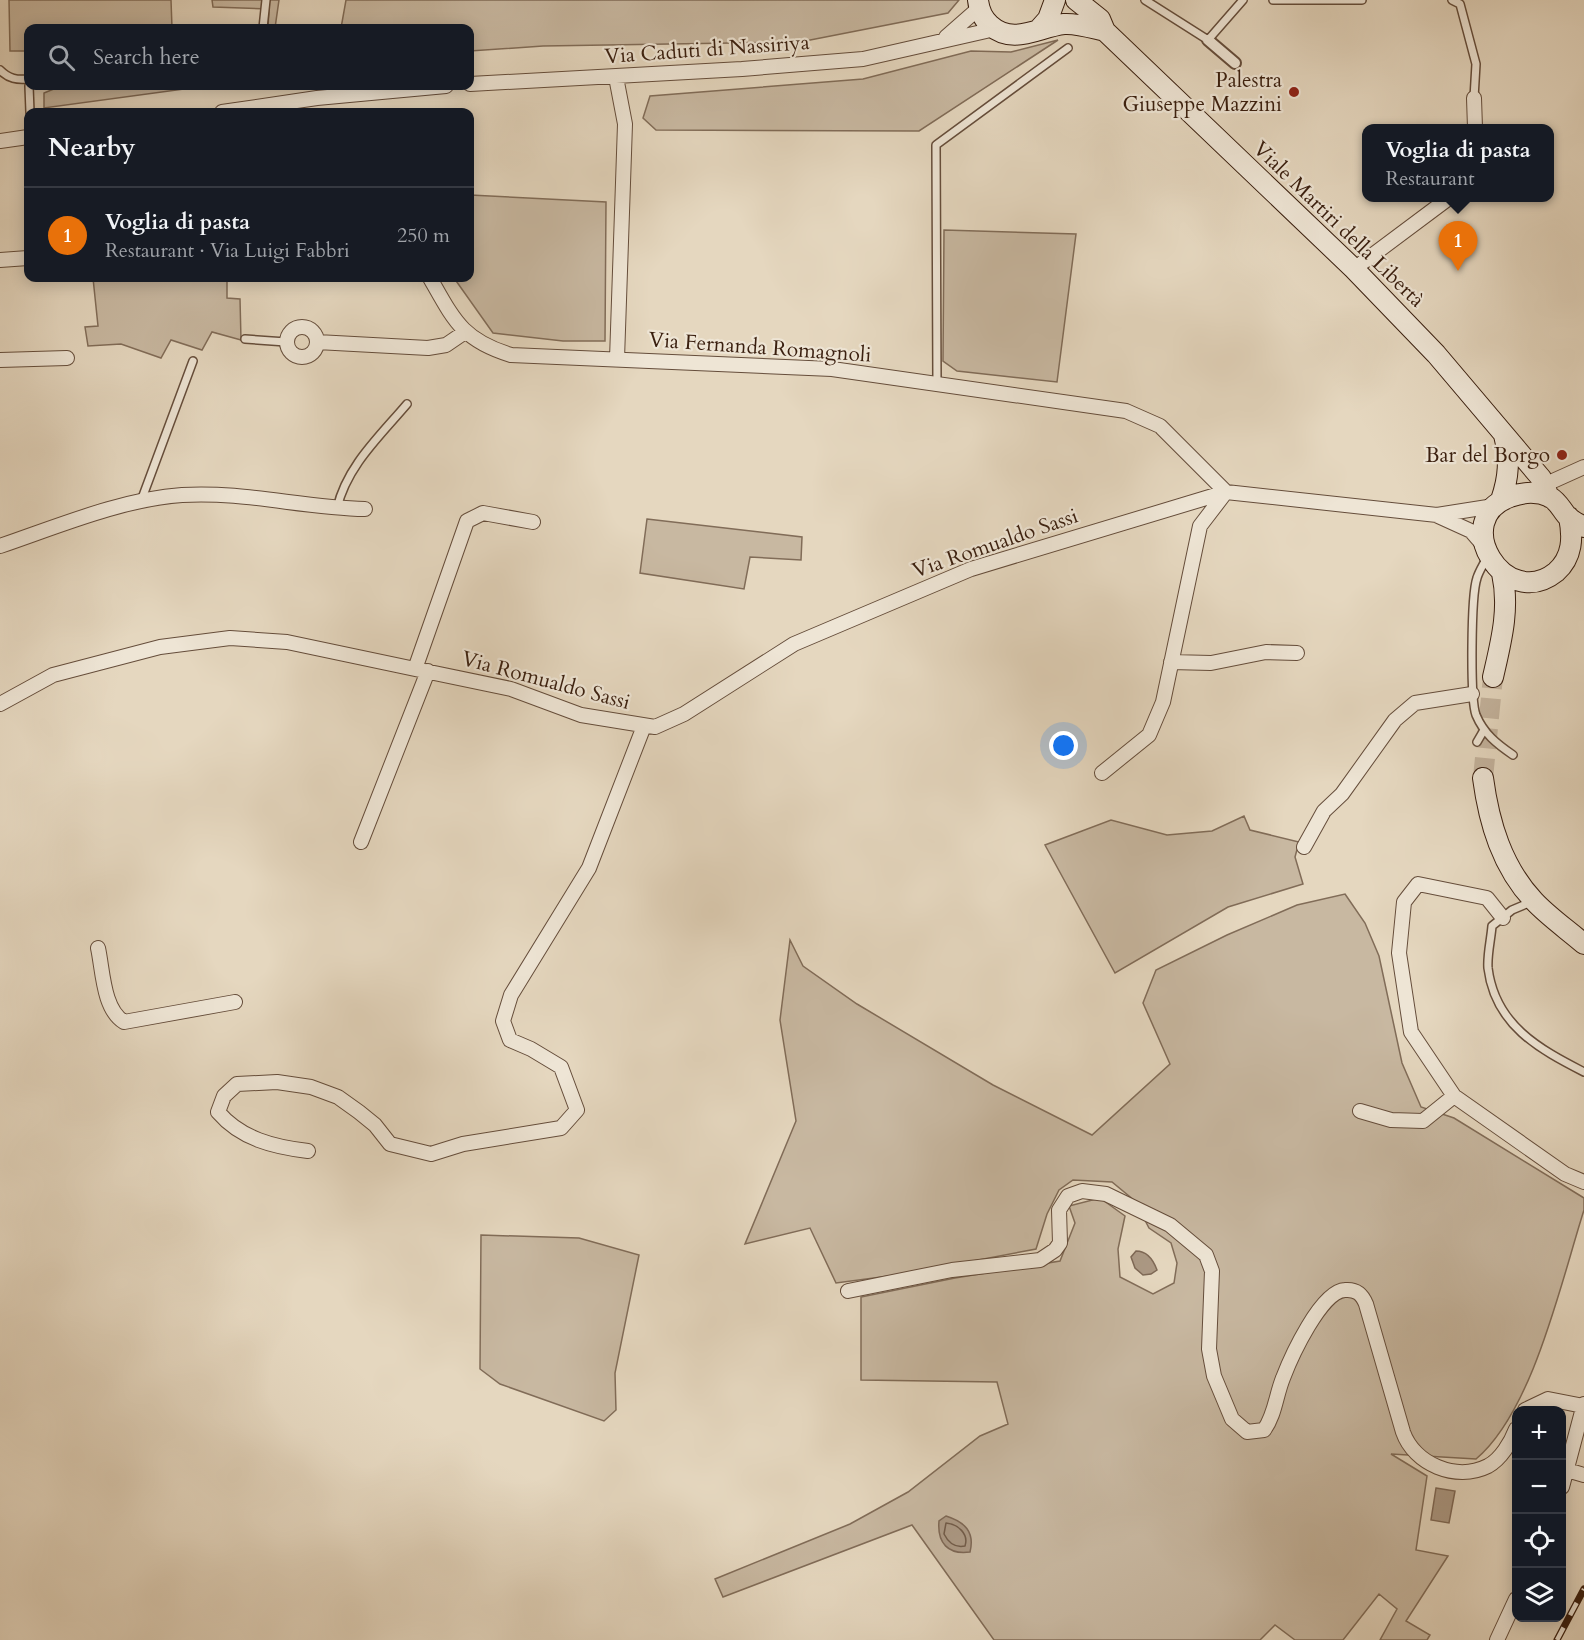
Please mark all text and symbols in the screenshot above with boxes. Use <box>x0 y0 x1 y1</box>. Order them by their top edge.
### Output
search box <box>24 24 474 90</box>
street label: Via Caduti di Nassiriya <box>604 28 811 71</box>
icon: search <box>45 41 78 74</box>
text: Search here <box>93 42 200 72</box>
place label: Palestra Giuseppe Mazzini <box>1122 66 1282 119</box>
marker: Palestra Giuseppe Mazzini <box>1287 85 1301 99</box>
popup <box>1362 124 1554 202</box>
text: Nearby <box>48 130 136 165</box>
street label: Viale Martiri della Libertà <box>1247 135 1431 314</box>
text: Voglia di pasta <box>1385 135 1531 165</box>
text: Restaurant <box>1385 165 1475 192</box>
text: Voglia di pasta <box>105 207 250 237</box>
text: 1 <box>62 222 73 249</box>
text: 250 m <box>397 222 450 249</box>
pin: 1 <box>1438 222 1478 271</box>
text: Restaurant · Via Luigi Fabbri <box>105 237 350 264</box>
street label: Via Fernanda Romagnoli <box>648 325 872 370</box>
place label: Bar del Borgo <box>1425 441 1550 470</box>
marker: Bar del Borgo <box>1555 448 1569 462</box>
street label: Via Romualdo Sassi <box>908 502 1082 585</box>
street label: Via Romualdo Sassi <box>458 644 633 717</box>
your location <box>1049 731 1078 760</box>
map controls <box>1512 1406 1566 1622</box>
button: + <box>1512 1406 1566 1460</box>
button: − <box>1512 1460 1566 1514</box>
button: locate <box>1512 1514 1566 1568</box>
button: layers <box>1512 1568 1566 1622</box>

